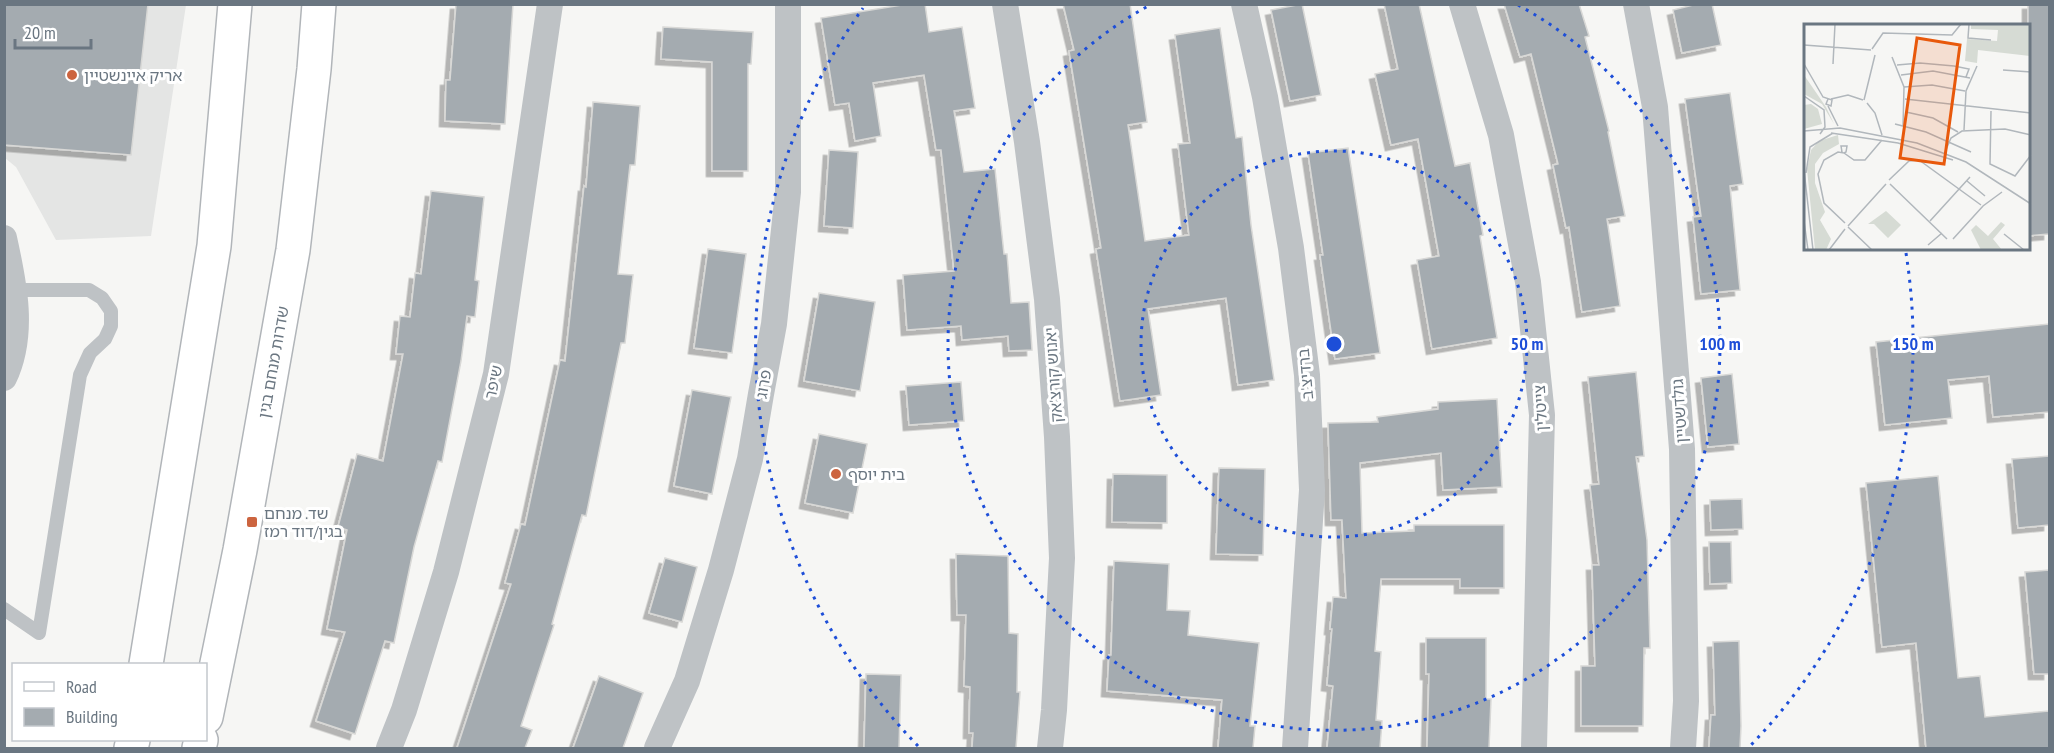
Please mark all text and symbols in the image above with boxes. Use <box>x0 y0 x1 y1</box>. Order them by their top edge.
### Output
scale bar <box>15 12 92 50</box>
text: 20 m <box>24 21 56 44</box>
inset map <box>1804 24 2030 250</box>
place label: אריק איינשטיין <box>84 65 182 85</box>
marker: אריק איינשטיין <box>65 68 79 82</box>
street label: שדרות מנחם בגין <box>253 304 293 420</box>
street label: יאנוש קורצ'אק <box>1040 327 1066 423</box>
text: 50 m <box>1511 332 1543 355</box>
text: 100 m <box>1699 332 1741 355</box>
text: 150 m <box>1892 332 1934 355</box>
centre of rings <box>1324 334 1344 354</box>
street label: ברדיצ'ב <box>1293 347 1317 401</box>
street label: שיפר <box>480 363 506 401</box>
street label: פרוג <box>751 368 775 400</box>
street label: גולדשטיין <box>1667 378 1691 444</box>
street label: צייטלין <box>1529 384 1551 432</box>
place label: בית יוסף <box>848 464 905 484</box>
marker: בית יוסף <box>829 467 843 481</box>
place label: שד. מנחם בגין/דוד רמז <box>264 503 343 541</box>
marker: שד. מנחם בגין/דוד רמז <box>245 515 259 529</box>
legend <box>12 663 207 741</box>
text: Road <box>66 675 97 698</box>
text: Building <box>66 705 118 728</box>

